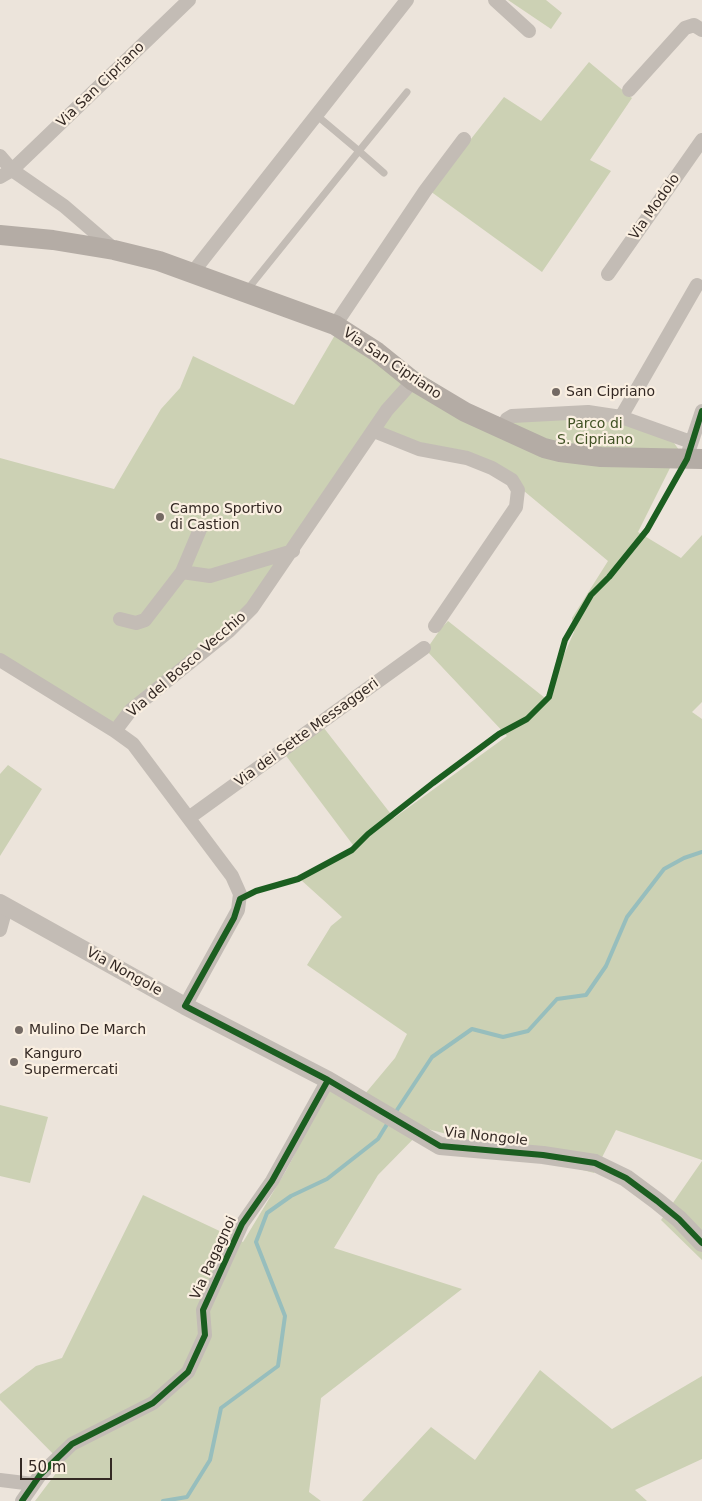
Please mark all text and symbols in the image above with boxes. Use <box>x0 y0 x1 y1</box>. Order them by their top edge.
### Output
street label: Via San Cipriano <box>54 39 148 131</box>
street label: Via Modolo <box>626 171 684 243</box>
street label: Via San Cipriano <box>340 325 444 403</box>
place label: San Cipriano <box>566 384 655 400</box>
marker: San Cipriano <box>550 386 562 398</box>
park label: Parco di S. Cipriano <box>557 416 633 448</box>
place label: Campo Sportivo di Castion <box>170 501 282 534</box>
marker: Campo Sportivo di Castion <box>154 511 166 523</box>
street label: Via del Bosco Vecchio <box>124 609 250 721</box>
street label: Via dei Sette Messaggeri <box>232 675 382 791</box>
street label: Via Nongole <box>83 944 165 1000</box>
place label: Mulino De March <box>29 1022 146 1038</box>
marker: Mulino De March <box>13 1024 25 1036</box>
place label: Kanguro Supermercati <box>24 1046 118 1078</box>
marker: Kanguro Supermercati <box>8 1056 20 1068</box>
street label: Via Nongole <box>443 1124 529 1150</box>
street label: Via Pagagnoi <box>187 1214 241 1302</box>
scale bar <box>22 1448 115 1480</box>
text: 50 m <box>28 1458 66 1476</box>

